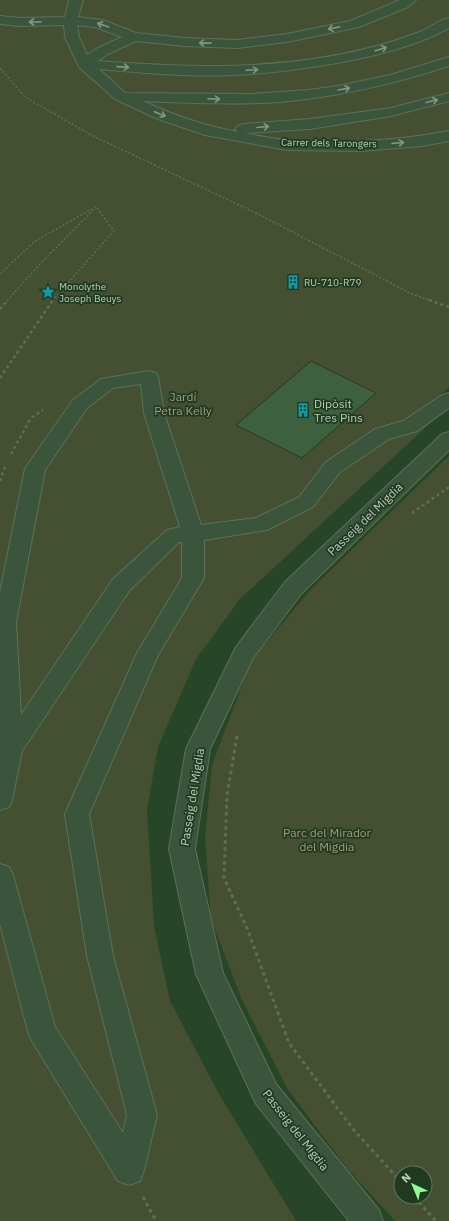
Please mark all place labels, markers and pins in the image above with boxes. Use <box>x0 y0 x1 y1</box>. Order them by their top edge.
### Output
building icon: RU-710-R79 <box>285 274 301 290</box>
place label: RU-710-R79 <box>304 276 361 289</box>
place label: Monolythe Joseph Beuys <box>59 280 122 305</box>
place icon: Monolythe Joseph Beuys <box>40 284 56 300</box>
place label: Dipòsit Tres Pins <box>314 396 363 425</box>
building icon: Dipòsit Tres Pins <box>295 402 311 418</box>

